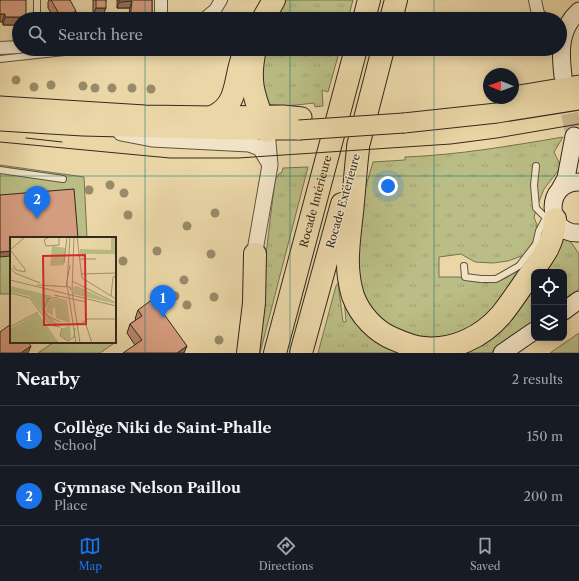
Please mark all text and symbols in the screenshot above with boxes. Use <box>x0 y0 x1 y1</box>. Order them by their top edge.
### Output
search box <box>12 12 567 56</box>
icon: search <box>26 23 48 45</box>
text: Search here <box>58 25 143 44</box>
north arrow <box>483 68 519 104</box>
street label: Rocade Extérieure <box>323 152 363 250</box>
street label: Rocade Intérieure <box>296 154 334 249</box>
your location <box>378 176 398 196</box>
pin: 2 <box>24 186 50 219</box>
inset map <box>10 237 116 343</box>
map controls <box>531 269 567 341</box>
button: locate <box>531 269 567 305</box>
pin: 1 <box>150 285 176 318</box>
button: layers <box>531 305 567 341</box>
text: Nearby <box>16 369 80 389</box>
text: 2 results <box>512 371 563 387</box>
text: Collège Niki de Saint-Phalle <box>54 418 271 437</box>
text: 1 <box>26 428 32 444</box>
text: 150 m <box>527 428 563 444</box>
text: School <box>54 437 97 453</box>
text: Gymnase Nelson Paillou <box>54 478 241 497</box>
text: 2 <box>25 488 33 504</box>
text: 200 m <box>523 488 563 504</box>
text: Place <box>54 497 87 513</box>
tab: Map <box>78 535 102 573</box>
tab: Directions <box>259 535 313 573</box>
tab: Saved <box>470 535 501 573</box>

